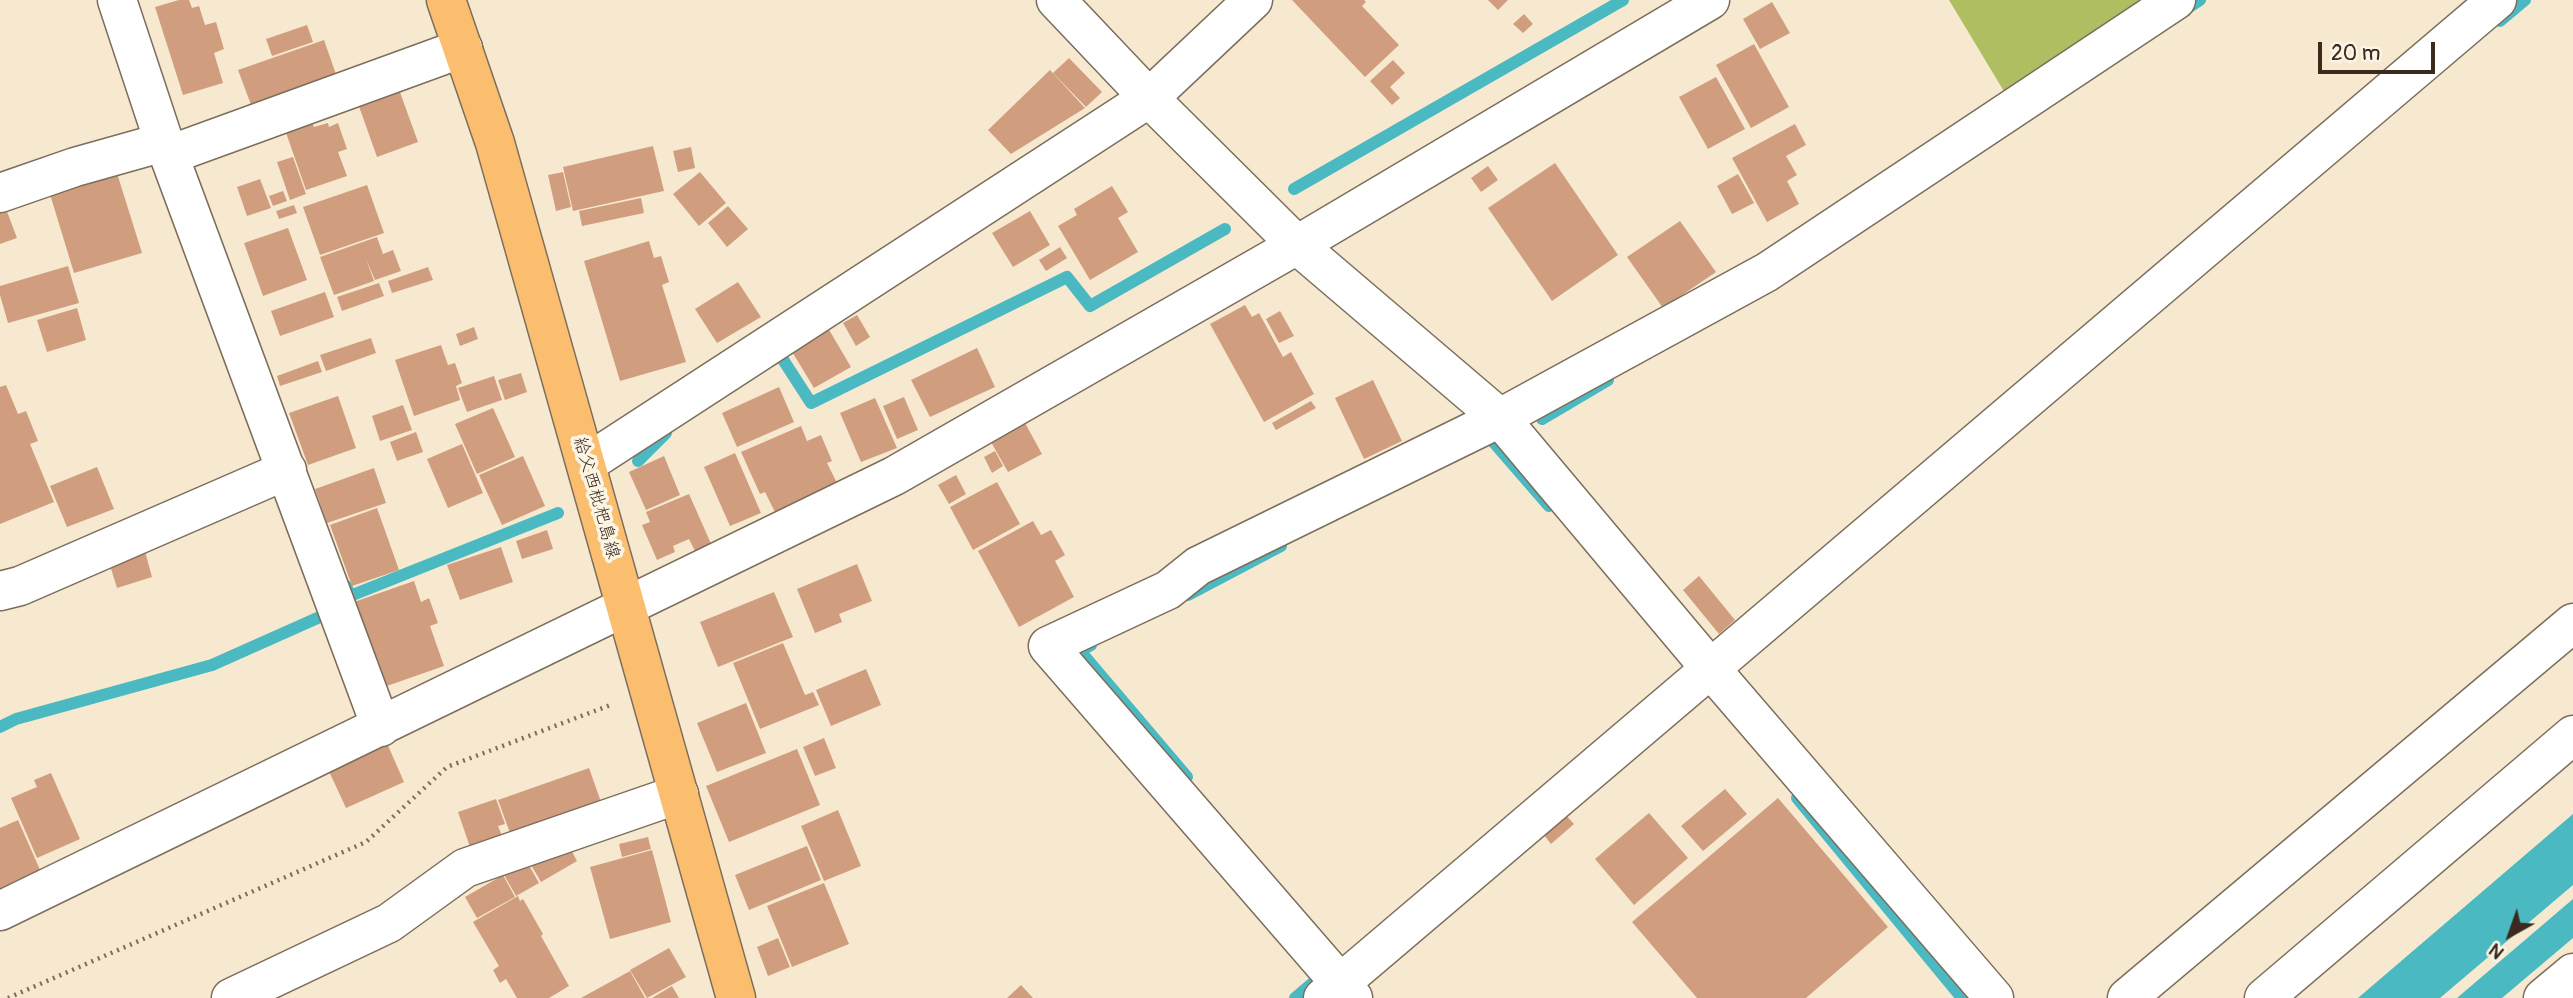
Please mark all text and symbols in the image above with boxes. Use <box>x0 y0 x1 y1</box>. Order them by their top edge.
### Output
scale bar <box>2321 28 2438 72</box>
text: 20 m <box>2331 40 2380 67</box>
street label: 給父西枇杷島線 <box>568 434 624 562</box>
north arrow <box>2475 900 2545 970</box>
text: N <box>2484 938 2509 964</box>

